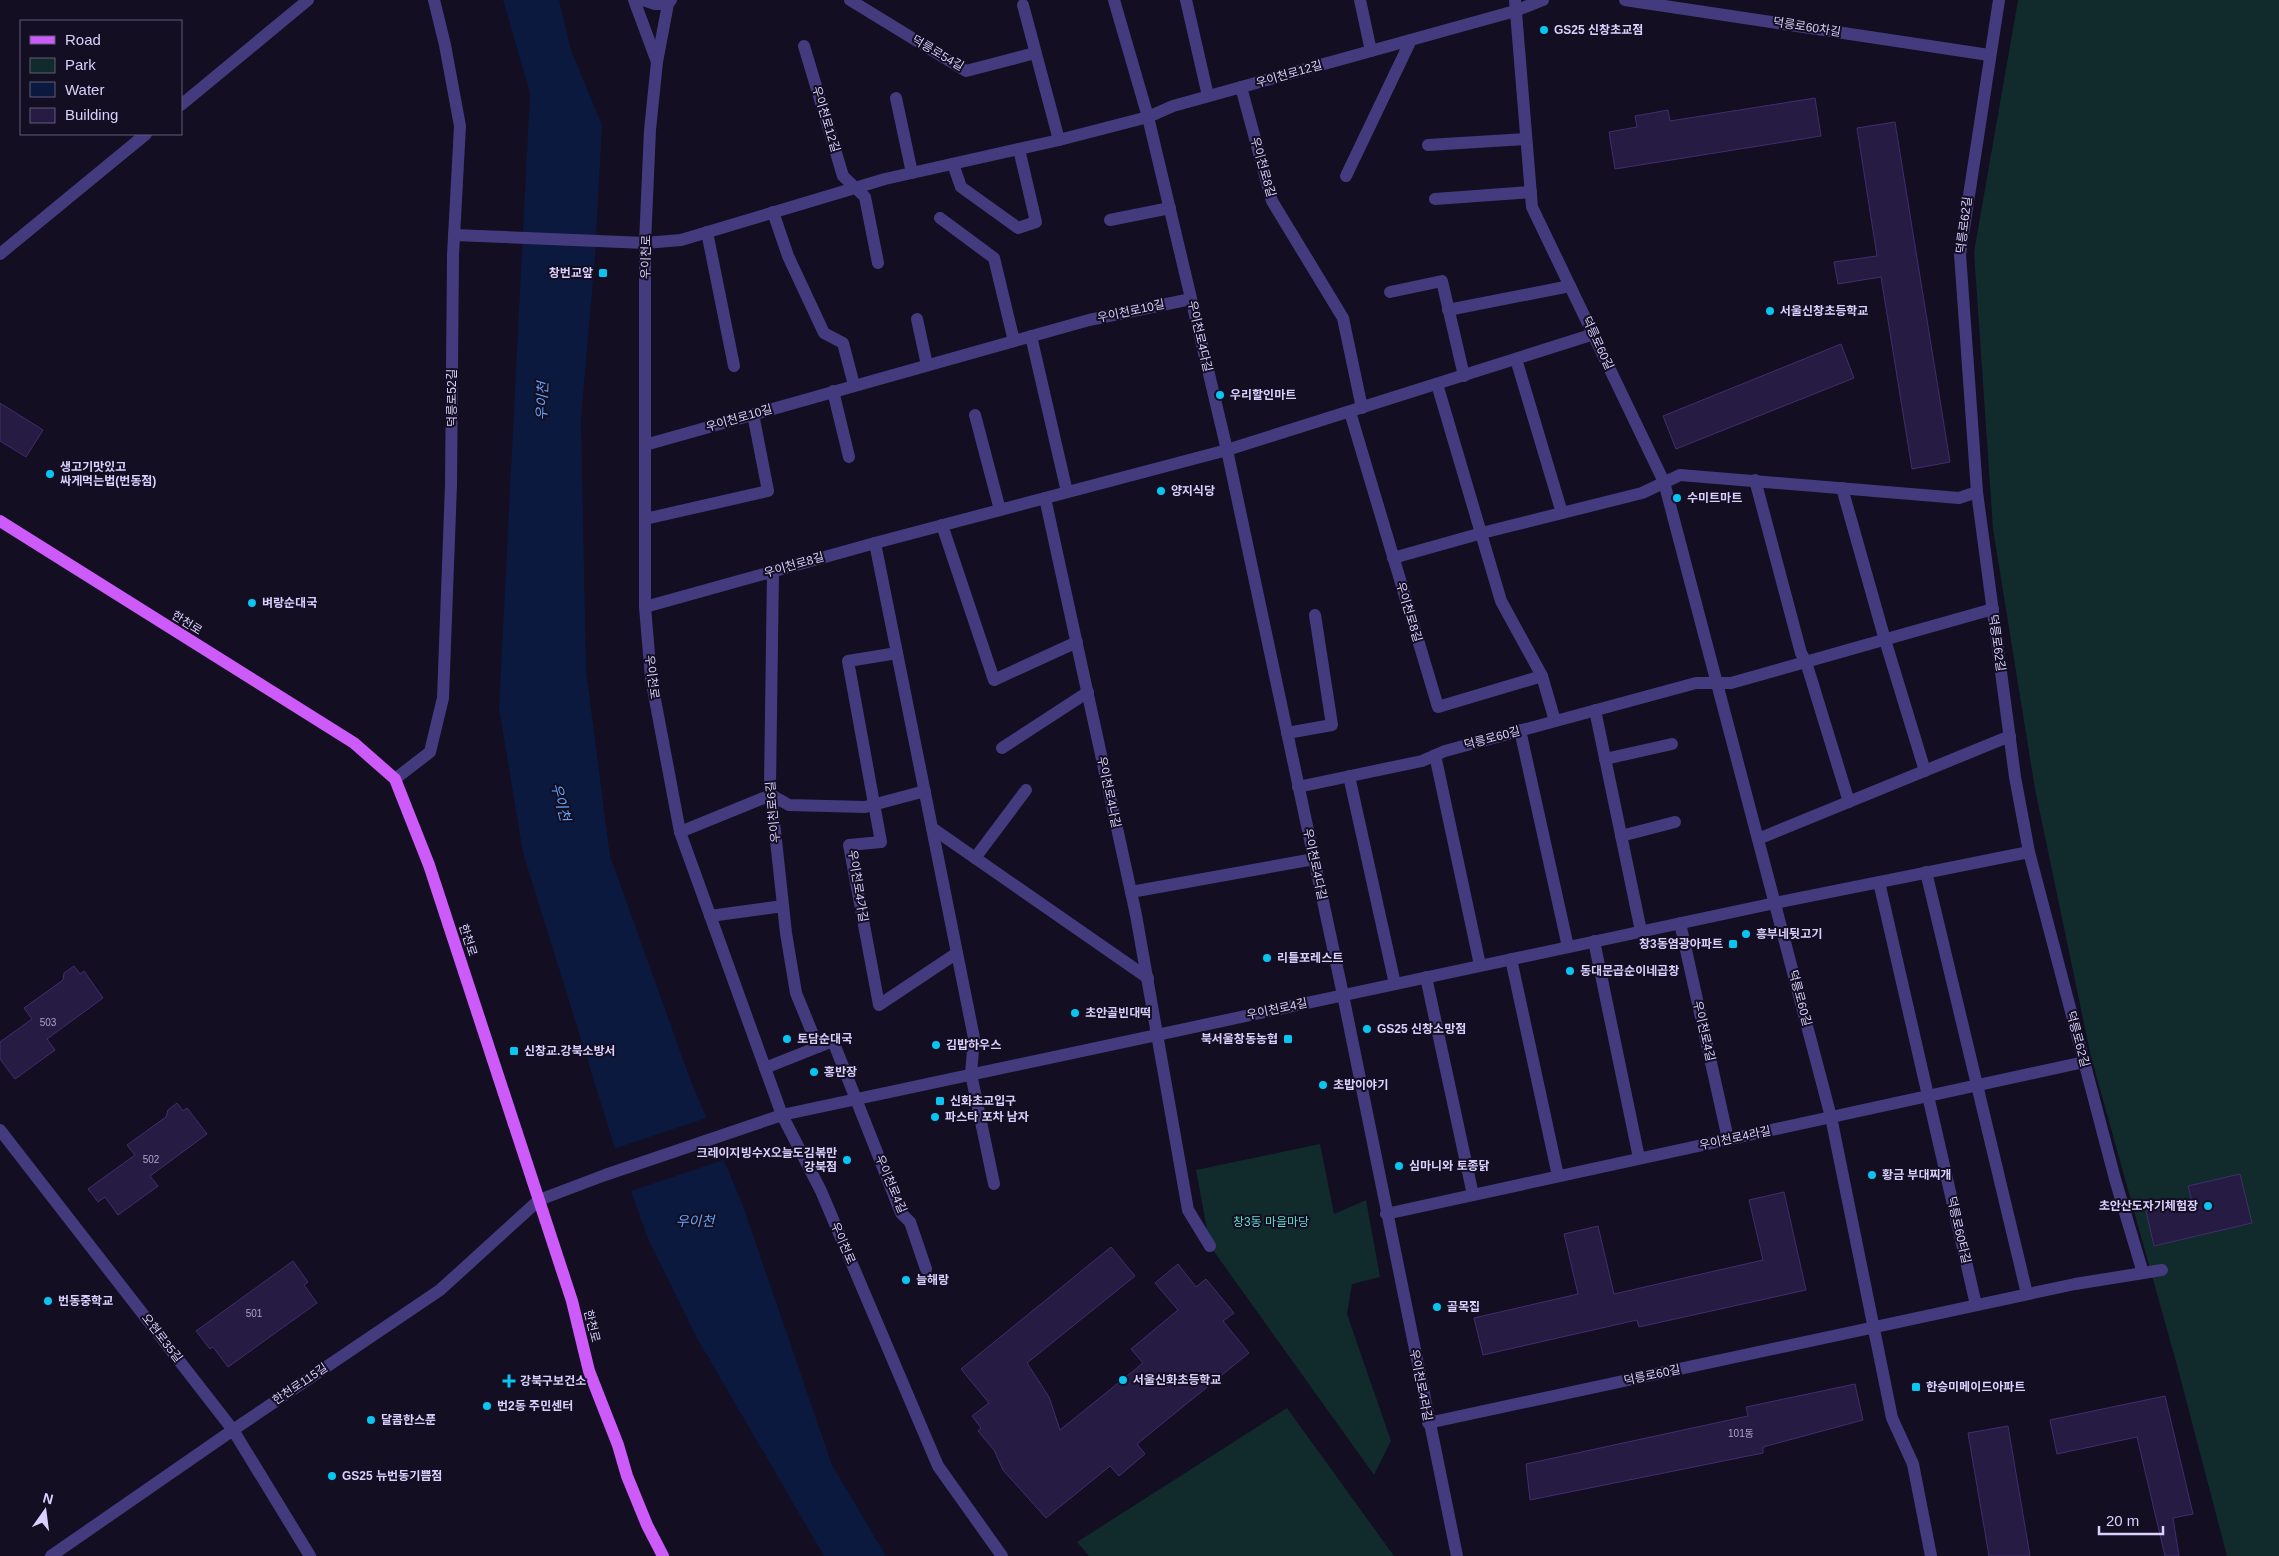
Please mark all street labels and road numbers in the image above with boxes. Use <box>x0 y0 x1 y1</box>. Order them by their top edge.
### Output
street label: 덕릉로60차길 <box>1772 15 1842 39</box>
street label: 덕릉로54길 <box>910 33 966 73</box>
street label: 우이천로12길 <box>1254 58 1324 90</box>
street label: 우이천로12길 <box>809 84 843 154</box>
street label: 우이천로8길 <box>1248 135 1278 199</box>
street label: 덕릉로62길 <box>1954 196 1974 254</box>
street label: 우이천로 <box>639 235 653 279</box>
street label: 우이천로10길 <box>1096 297 1166 325</box>
street label: 우이천로4다길 <box>1185 299 1215 373</box>
street label: 덕릉로60길 <box>1580 314 1616 372</box>
street label: 덕릉로52길 <box>445 369 459 427</box>
street label: 우이천로10길 <box>704 402 774 434</box>
street label: 우이천로8길 <box>762 550 826 580</box>
street label: 우이천로8길 <box>1393 580 1425 644</box>
street label: 한천로 <box>169 608 205 638</box>
street label: 덕릉로62길 <box>1986 614 2008 672</box>
street label: 우이천로 <box>642 654 662 700</box>
street label: 덕릉로60길 <box>1462 724 1522 752</box>
street label: 우이천로4나길 <box>1095 755 1123 829</box>
street label: 우이천로6길 <box>763 781 783 843</box>
street label: 우이천로4다길 <box>1301 827 1329 901</box>
street label: 우이천로4가길 <box>845 849 871 923</box>
street label: 한천로 <box>456 922 480 958</box>
street label: 덕릉로60길 <box>1786 968 1814 1028</box>
street label: 우이천로4길 <box>1245 996 1309 1022</box>
street label: 우이천로4길 <box>1690 999 1718 1063</box>
street label: 덕릉로62길 <box>2064 1009 2092 1069</box>
street label: 우이천로4라길 <box>1698 1124 1772 1152</box>
street label: 우이천로4길 <box>872 1153 910 1215</box>
street label: 덕릉로60타길 <box>1944 1195 1974 1265</box>
street label: 우이천로 <box>828 1220 858 1266</box>
street label: 한천로 <box>581 1308 603 1344</box>
street label: 오현로35길 <box>139 1311 185 1365</box>
street label: 우이천로4라길 <box>1407 1348 1435 1422</box>
street label: 한천로115길 <box>270 1360 330 1408</box>
street label: 덕릉로60길 <box>1622 1362 1682 1388</box>

